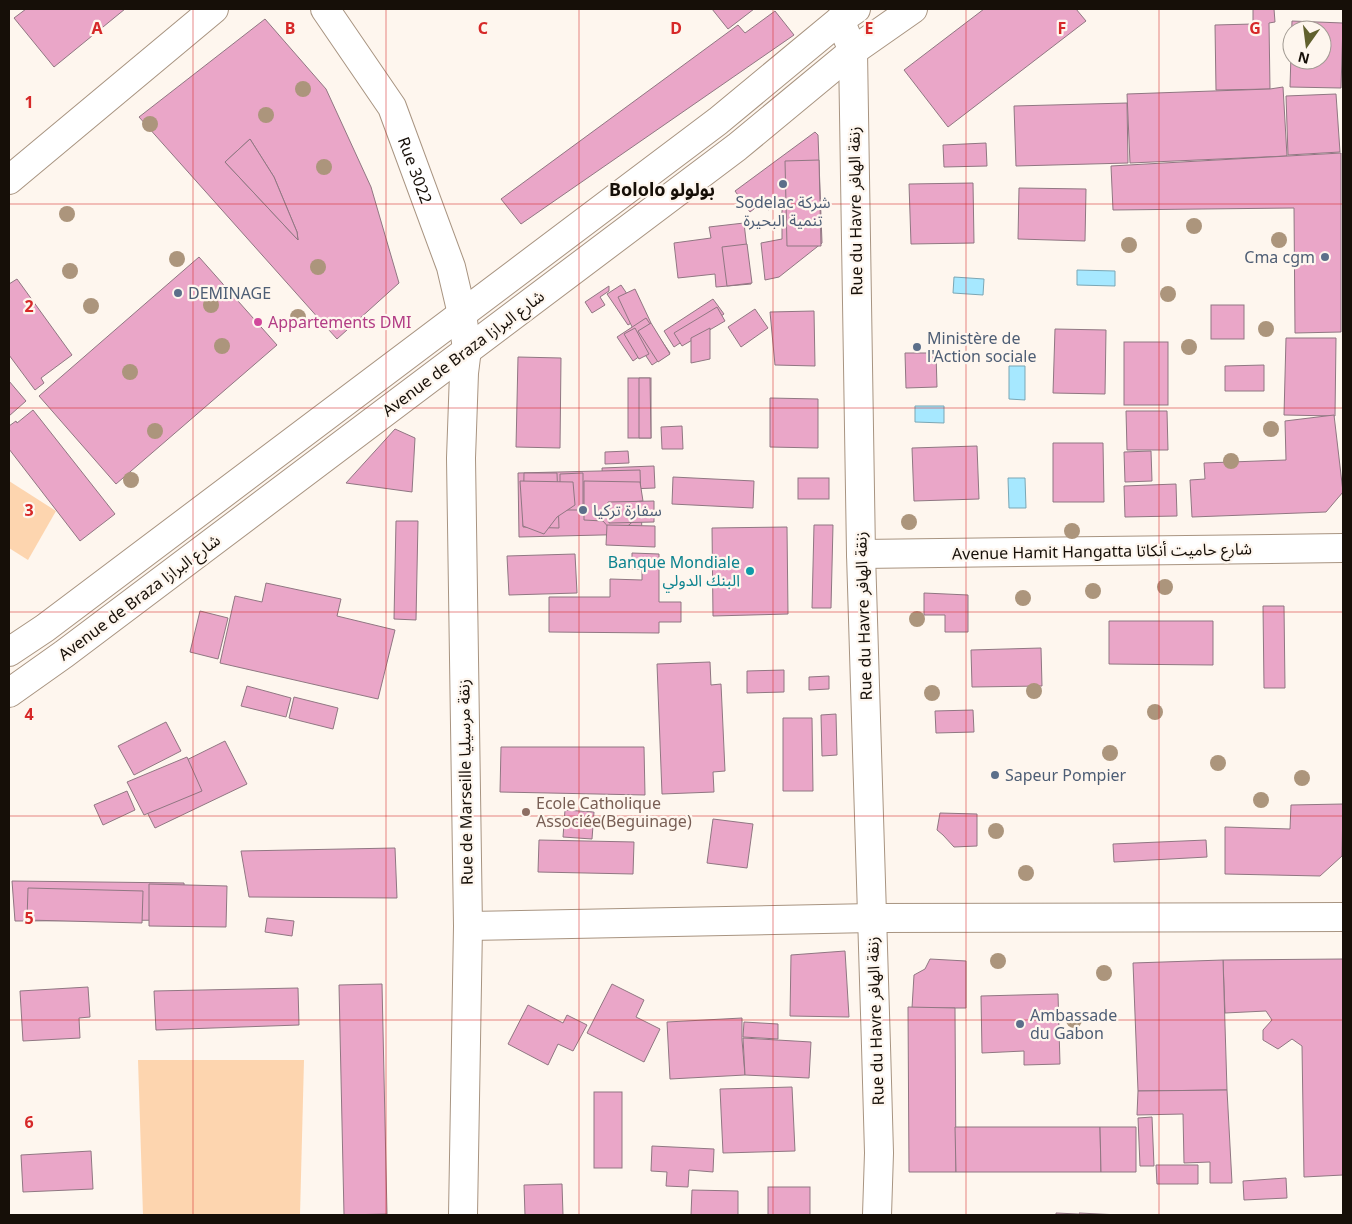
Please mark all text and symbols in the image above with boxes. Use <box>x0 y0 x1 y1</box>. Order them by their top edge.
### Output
text: A <box>91 17 103 39</box>
text: B <box>285 17 295 39</box>
text: C <box>478 17 488 39</box>
text: D <box>670 17 682 39</box>
text: E <box>865 17 874 39</box>
text: F <box>1058 17 1066 39</box>
text: G <box>1249 17 1261 39</box>
north arrow <box>1282 20 1332 70</box>
text: N <box>1296 48 1312 69</box>
text: 1 <box>24 91 34 113</box>
street label: Rue du Havre زنقة الهافر <box>843 126 867 296</box>
street label: Rue 3022 <box>393 134 438 207</box>
district label: Bololo بولولو <box>609 177 715 201</box>
marker: Sodelac شركة تنمية البحيرة <box>777 178 789 190</box>
place label: Sodelac شركة تنمية البحيرة <box>736 191 830 231</box>
place label: Cma cgm <box>1244 246 1315 268</box>
marker: Cma cgm <box>1319 251 1331 263</box>
place label: DEMINAGE <box>188 282 271 304</box>
street label: Avenue de Braza شارع البرازا <box>378 285 550 423</box>
marker: DEMINAGE <box>172 287 184 299</box>
text: 2 <box>24 295 34 317</box>
place label: Appartements DMI <box>268 311 411 333</box>
marker: Appartements DMI <box>252 316 264 328</box>
place label: Ministère de l'Action sociale <box>927 327 1036 367</box>
marker: Ministère de l'Action sociale <box>911 341 923 353</box>
text: 3 <box>24 499 34 521</box>
place label: سفارة تركيا <box>593 499 662 521</box>
marker: سفارة تركيا <box>577 504 589 516</box>
street label: Avenue de Braza شارع البرازا <box>54 529 226 667</box>
street label: Rue du Havre زنقة الهافر <box>849 531 877 701</box>
street label: Avenue Hamit Hangatta شارع حاميت أنكاتا <box>952 537 1252 567</box>
place label: Banque Mondiale البنك الدولي <box>608 551 740 593</box>
marker: Banque Mondiale البنك الدولي <box>744 565 756 577</box>
street label: Rue de Marseille زنقة مرسيليا <box>452 679 478 885</box>
text: 4 <box>24 703 34 725</box>
place label: Sapeur Pompier <box>1005 764 1127 786</box>
marker: Sapeur Pompier <box>989 769 1001 781</box>
place label: Ecole Catholique Associée(Beguinage) <box>536 792 692 832</box>
marker: Ecole Catholique Associée(Beguinage) <box>520 806 532 818</box>
text: 5 <box>24 907 34 929</box>
street label: Rue du Havre زنقة الهافر <box>861 936 889 1106</box>
place label: Ambassade du Gabon <box>1030 1004 1117 1044</box>
marker: Ambassade du Gabon <box>1014 1018 1026 1030</box>
text: 6 <box>24 1111 34 1133</box>

